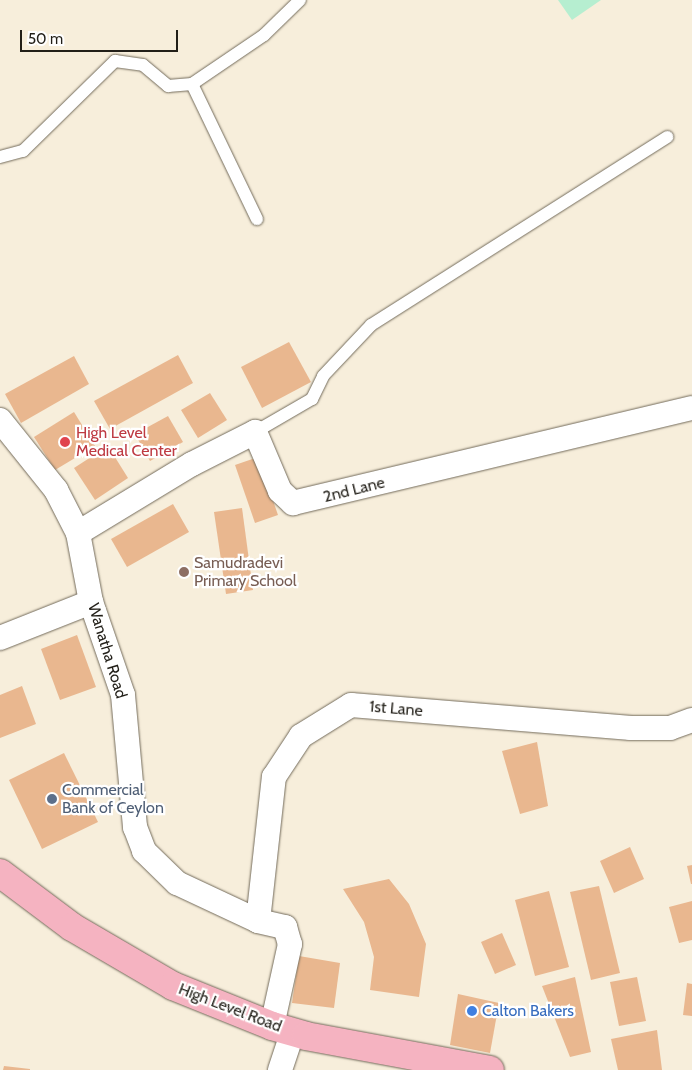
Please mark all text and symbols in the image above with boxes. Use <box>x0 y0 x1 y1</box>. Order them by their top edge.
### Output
scale bar <box>22 20 180 52</box>
text: 50 m <box>28 30 63 48</box>
place label: High Level Medical Center <box>76 423 177 461</box>
marker: High Level Medical Center <box>58 435 72 449</box>
street label: 2nd Lane <box>321 473 387 507</box>
place label: Samudradevi Primary School <box>194 553 297 591</box>
marker: Samudradevi Primary School <box>178 566 190 578</box>
street label: Wanatha Road <box>83 601 131 701</box>
street label: 1st Lane <box>368 697 424 721</box>
place label: Commercial Bank of Ceylon <box>62 780 164 818</box>
marker: Commercial Bank of Ceylon <box>46 793 58 805</box>
street label: High Level Road <box>176 980 284 1036</box>
place label: Calton Bakers <box>482 1001 574 1021</box>
marker: Calton Bakers <box>466 1005 478 1017</box>

